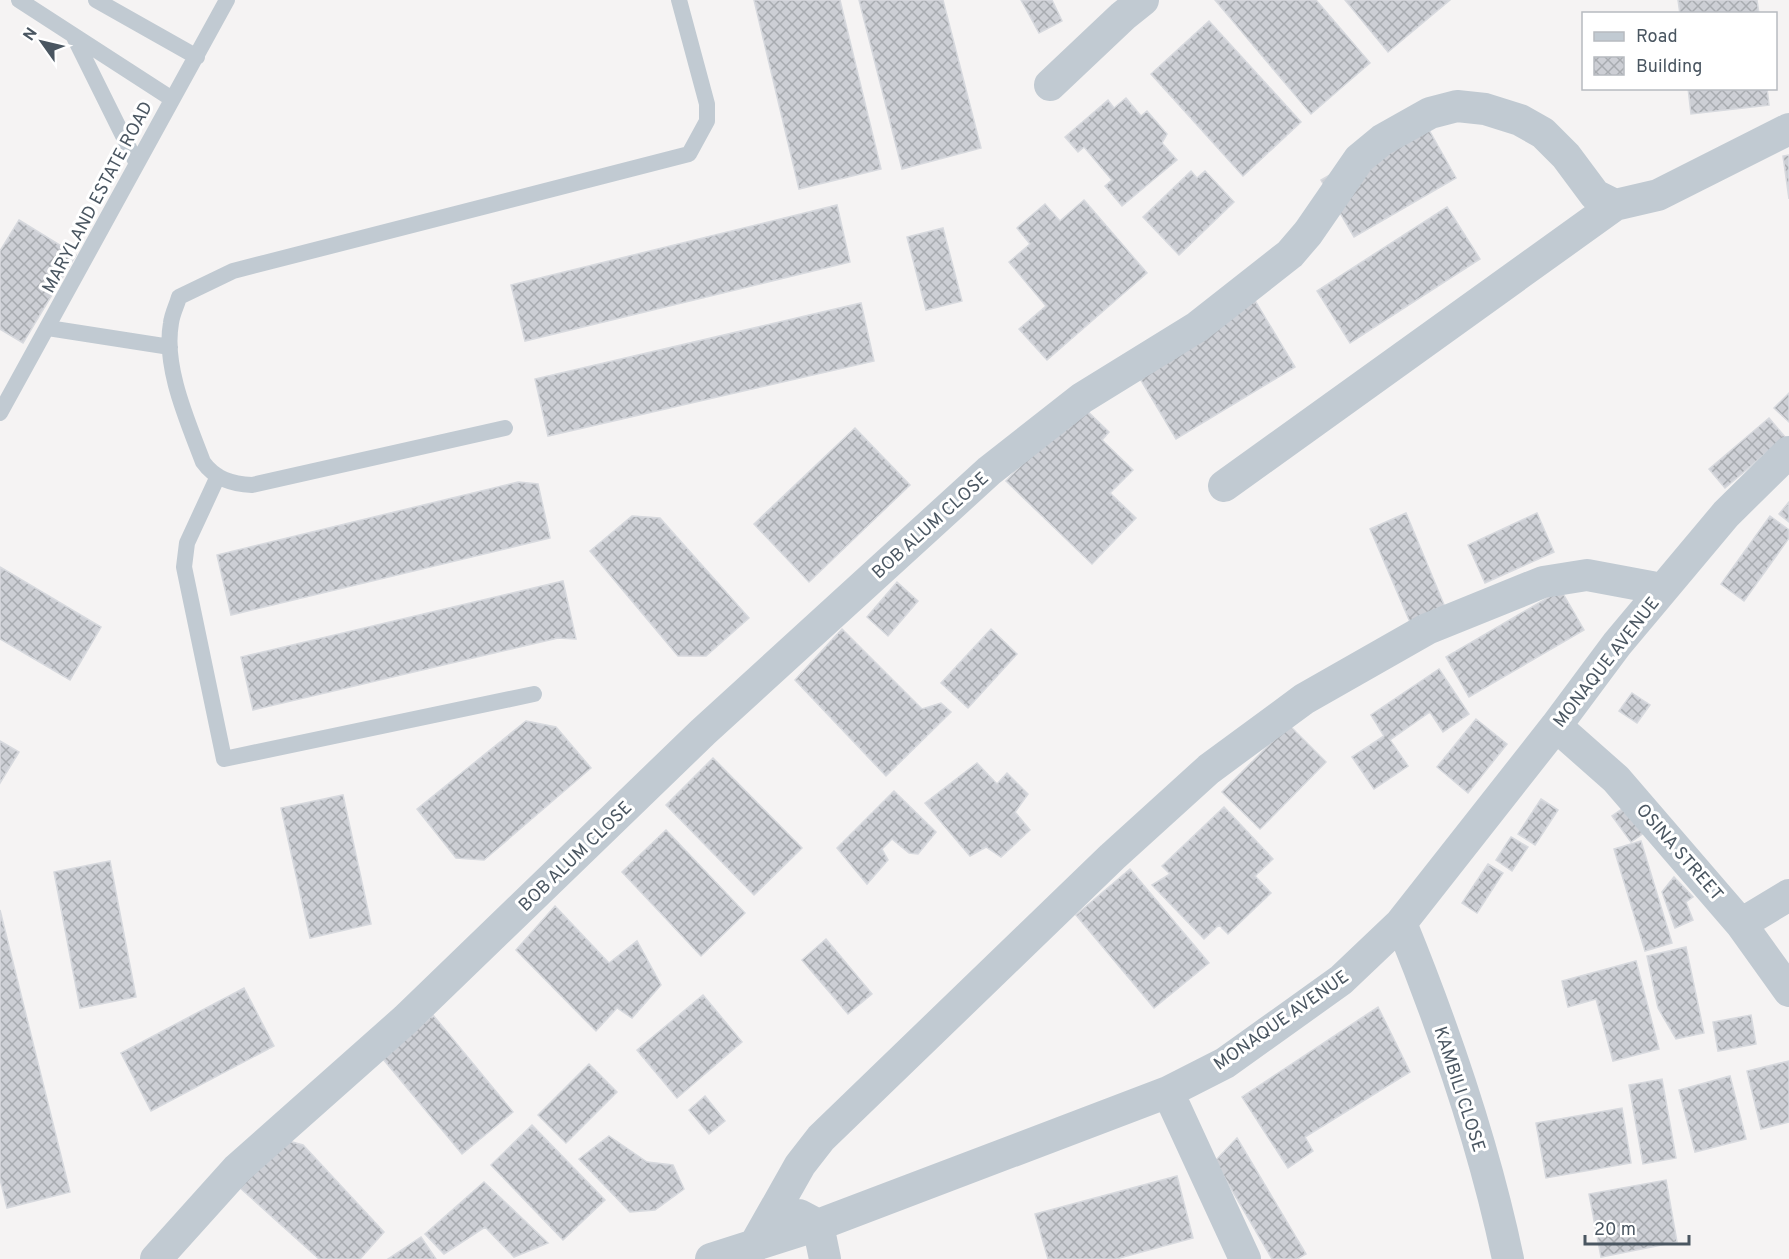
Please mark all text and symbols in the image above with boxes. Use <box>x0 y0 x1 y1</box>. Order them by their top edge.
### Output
north arrow <box>12 12 72 72</box>
legend <box>1582 12 1777 90</box>
text: N <box>20 24 43 45</box>
text: Road <box>1636 26 1678 49</box>
text: Building <box>1636 56 1702 79</box>
street label: MARYLAND ESTATE ROAD <box>38 98 159 297</box>
street label: BOB ALUM CLOSE <box>868 468 994 585</box>
street label: MONAQUE AVENUE <box>1549 593 1665 733</box>
street label: BOB ALUM CLOSE <box>514 797 638 917</box>
street label: OSINA STREET <box>1630 799 1728 907</box>
street label: MONAQUE AVENUE <box>1210 966 1354 1076</box>
street label: KAMBILI CLOSE <box>1427 1024 1490 1155</box>
scale bar <box>1585 1208 1688 1246</box>
text: 20 m <box>1594 1219 1636 1242</box>

